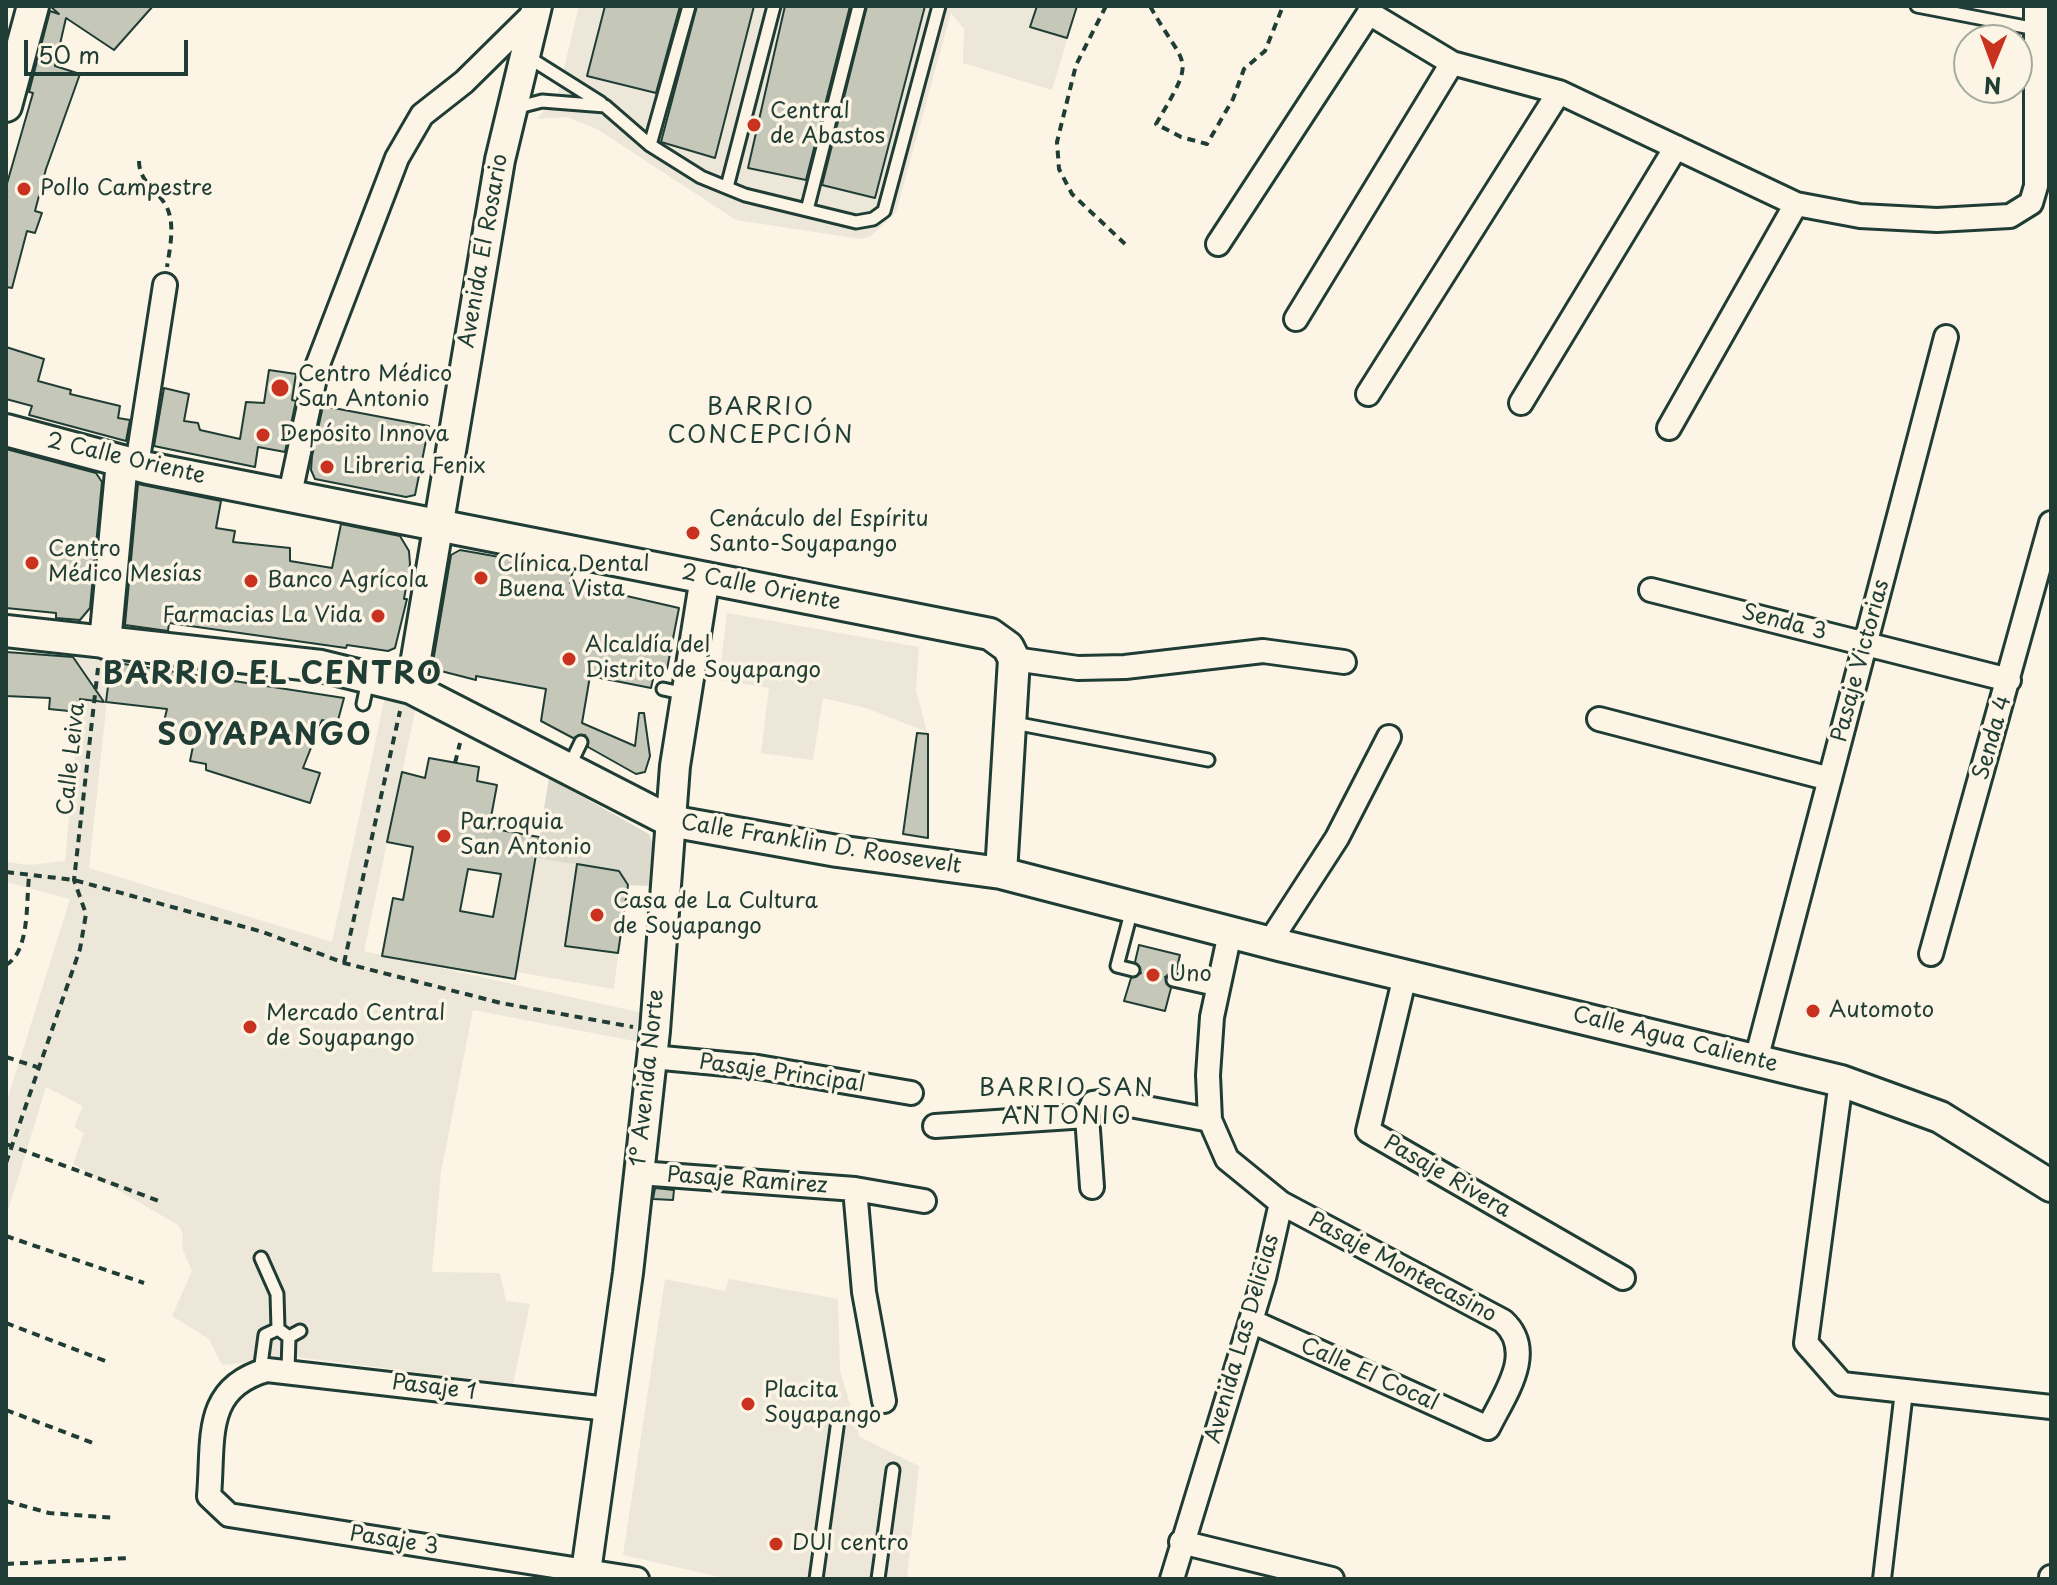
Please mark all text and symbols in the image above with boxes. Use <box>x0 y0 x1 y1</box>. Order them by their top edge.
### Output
scale bar <box>28 24 192 74</box>
north arrow <box>1953 24 2033 104</box>
text: 50 m <box>38 36 100 72</box>
text: N <box>1984 70 2002 103</box>
place label: Central de Abastos <box>770 99 885 150</box>
marker: Central de Abastos <box>745 116 763 134</box>
street label: Avenida El Rosario <box>454 152 514 350</box>
place label: Pollo Campestre <box>40 176 213 202</box>
marker: Pollo Campestre <box>15 180 33 198</box>
place label: Centro Médico San Antonio <box>298 362 452 414</box>
marker: Centro Médico San Antonio <box>269 377 291 399</box>
district label: BARRIO CONCEPCIÓN <box>668 394 854 450</box>
place label: Depósito Innova <box>279 422 449 448</box>
marker: Depósito Innova <box>254 426 272 444</box>
street label: 2 Calle Oriente <box>44 428 208 490</box>
place label: Libreria Fenix <box>343 454 486 480</box>
marker: Libreria Fenix <box>318 458 336 476</box>
place label: Cenáculo del Espíritu Santo-Soyapango <box>709 507 928 558</box>
marker: Cenáculo del Espíritu Santo-Soyapango <box>684 524 702 542</box>
place label: Centro Médico Mesías <box>48 537 202 588</box>
place label: Clínica Dental Buena Vista <box>497 552 650 604</box>
marker: Centro Médico Mesías <box>23 554 41 572</box>
street label: 2 Calle Oriente <box>679 560 843 616</box>
place label: Banco Agrícola <box>267 568 428 594</box>
marker: Clínica Dental Buena Vista <box>472 569 490 587</box>
marker: Banco Agrícola <box>242 572 260 590</box>
street label: Pasaje Victorias <box>1827 577 1895 745</box>
street label: Senda 3 <box>1739 600 1829 646</box>
place label: Farmacias La Vida <box>162 603 362 629</box>
marker: Farmacias La Vida <box>369 607 387 625</box>
place label: Alcaldía del Distrito de Soyapango <box>585 633 821 684</box>
marker: Alcaldía del Distrito de Soyapango <box>560 650 578 668</box>
district label: BARRIO EL CENTRO <box>103 658 443 694</box>
street label: Senda 4 <box>1968 693 2018 783</box>
street label: Calle Leiva <box>53 701 91 817</box>
district label: SOYAPANGO <box>157 719 373 755</box>
place label: Parroquia San Antonio <box>460 810 591 862</box>
street label: Calle Franklin D. Roosevelt <box>679 810 963 880</box>
marker: Parroquia San Antonio <box>435 827 453 845</box>
place label: Casa de La Cultura de Soyapango <box>613 889 818 940</box>
marker: Casa de La Cultura de Soyapango <box>588 906 606 924</box>
place label: Uno <box>1169 962 1212 988</box>
marker: Uno <box>1144 966 1162 984</box>
street label: 1° Avenida Norte <box>626 988 670 1168</box>
place label: Automoto <box>1829 998 1934 1024</box>
place label: Mercado Central de Soyapango <box>266 1001 445 1052</box>
street label: Calle Agua Caliente <box>1570 1002 1780 1078</box>
marker: Automoto <box>1804 1002 1822 1020</box>
marker: Mercado Central de Soyapango <box>241 1018 259 1036</box>
street label: Pasaje Principal <box>697 1049 867 1099</box>
district label: BARRIO SAN ANTONIO <box>979 1075 1155 1131</box>
street label: Pasaje Rivera <box>1379 1130 1515 1224</box>
street label: Pasaje Ramirez <box>666 1162 828 1200</box>
street label: Pasaje Montecasino <box>1304 1207 1500 1329</box>
street label: Avenida Las Delicias <box>1201 1231 1285 1447</box>
street label: Calle El Cocal <box>1296 1333 1442 1417</box>
street label: Pasaje 1 <box>390 1370 478 1406</box>
place label: Placita Soyapango <box>764 1378 881 1430</box>
marker: Placita Soyapango <box>739 1395 757 1413</box>
street label: Pasaje 3 <box>348 1521 440 1561</box>
place label: DUI centro <box>792 1531 909 1557</box>
marker: DUI centro <box>767 1535 785 1553</box>

